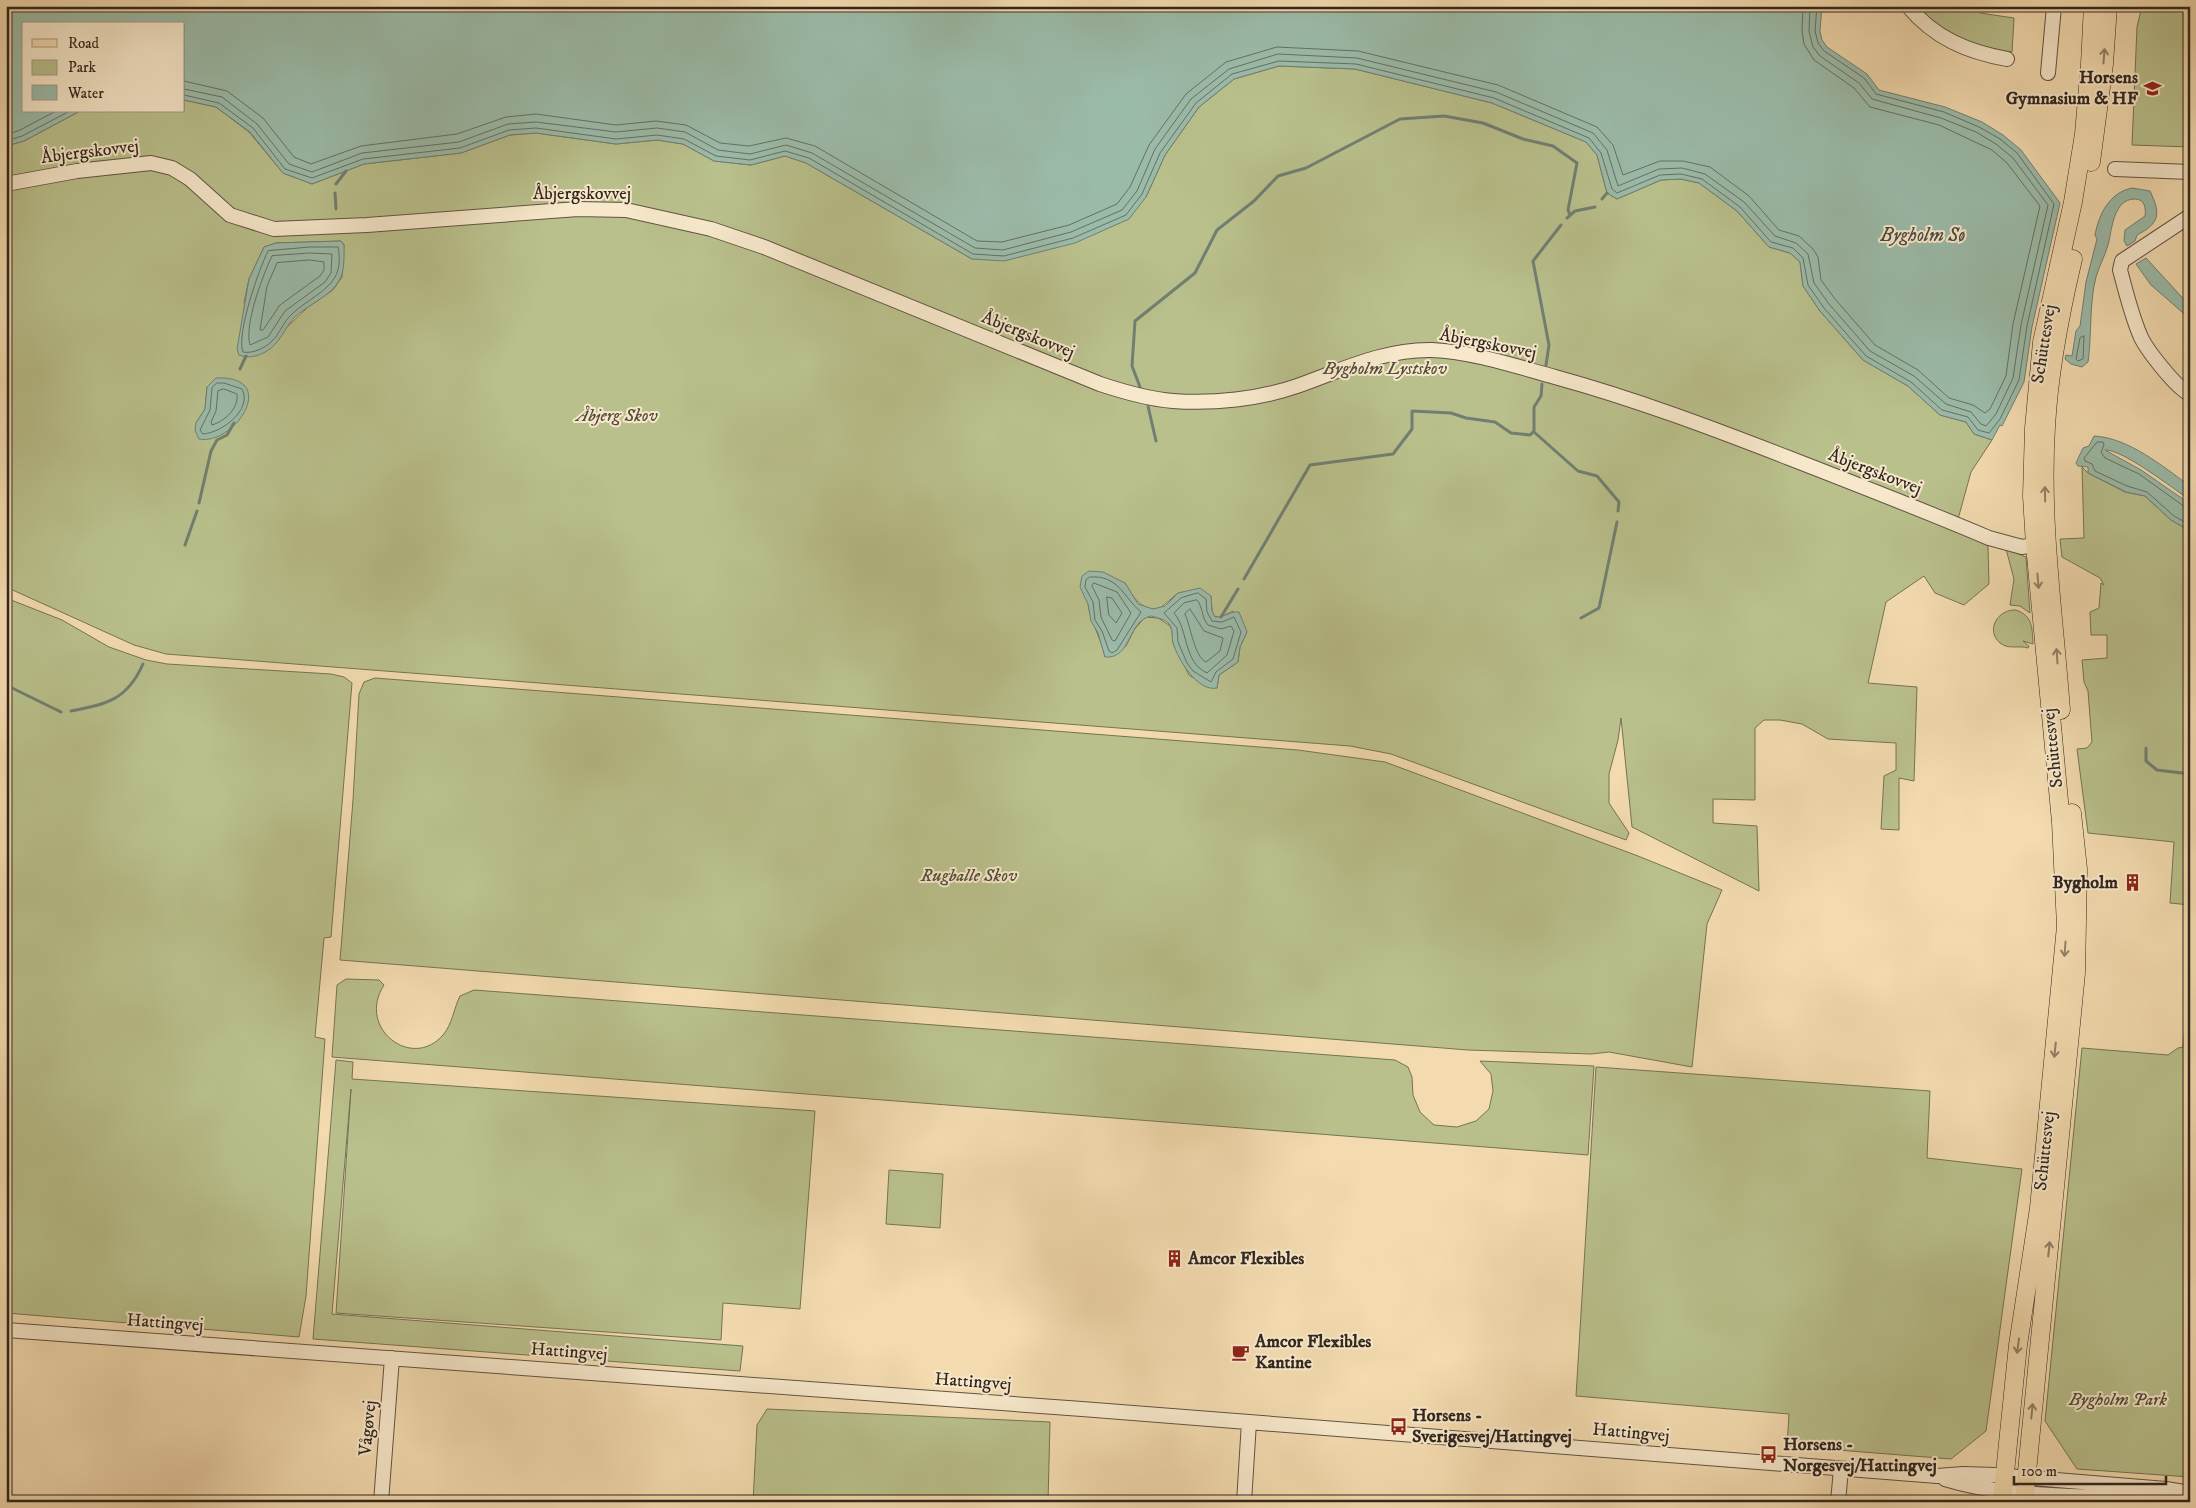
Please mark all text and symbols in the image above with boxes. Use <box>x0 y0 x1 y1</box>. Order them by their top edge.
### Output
legend <box>22 22 185 112</box>
text: Road <box>68 34 100 53</box>
one-way arrow <box>2100 48 2109 64</box>
text: Park <box>68 58 97 77</box>
place label: Horsens Gymnasium & HF <box>2006 67 2139 110</box>
school or university icon: Horsens Gymnasium & HF <box>2142 78 2162 98</box>
text: Water <box>67 84 104 103</box>
street label: Åbjergskovvej <box>40 134 140 169</box>
street label: Åbjergskovvej <box>533 182 631 205</box>
water label: Bygholm Sø <box>1880 224 1965 247</box>
street label: Schüttesvej <box>2027 303 2061 385</box>
street label: Åbjergskovvej <box>978 305 1078 364</box>
street label: Åbjergskovvej <box>1438 323 1539 364</box>
park label: Bygholm Lystskov <box>1322 358 1447 380</box>
park label: Åbjerg Skov <box>574 405 658 427</box>
street label: Åbjergskovvej <box>1825 443 1925 500</box>
one-way arrow <box>2040 486 2050 502</box>
one-way arrow <box>2033 573 2042 589</box>
one-way arrow <box>2052 648 2062 664</box>
street label: Schüttesvej <box>2038 707 2068 789</box>
park label: Rugballe Skov <box>920 865 1018 887</box>
place label: Bygholm <box>2052 872 2118 894</box>
building icon: Bygholm <box>2122 873 2142 893</box>
one-way arrow <box>2060 941 2069 957</box>
one-way arrow <box>2050 1041 2060 1057</box>
street label: Schüttesvej <box>2030 1110 2060 1192</box>
one-way arrow <box>2044 1242 2054 1258</box>
place label: Amcor Flexibles <box>1187 1248 1304 1270</box>
building icon: Amcor Flexibles <box>1164 1249 1184 1269</box>
street label: Hattingvej <box>126 1309 204 1337</box>
place label: Amcor Flexibles Kantine <box>1254 1331 1371 1374</box>
street label: Hattingvej <box>530 1338 608 1366</box>
one-way arrow <box>2013 1338 2023 1354</box>
cafe icon: Amcor Flexibles Kantine <box>1231 1342 1251 1362</box>
street label: Hattingvej <box>934 1368 1012 1396</box>
park label: Bygholm Park <box>2068 1389 2167 1411</box>
street label: Vågøvej <box>355 1399 381 1458</box>
one-way arrow <box>2027 1403 2037 1419</box>
place label: Horsens - Sverigesvej/Hattingvej <box>1412 1405 1572 1448</box>
bus stop icon: Horsens - Sverigesvej/Hattingvej <box>1388 1416 1408 1436</box>
street label: Hattingvej <box>1592 1419 1670 1447</box>
place label: Horsens - Norgesvej/Hattingvej <box>1783 1434 1937 1477</box>
bus stop icon: Horsens - Norgesvej/Hattingvej <box>1759 1445 1779 1465</box>
scale bar <box>2014 1453 2166 1485</box>
text: 100 m <box>2021 1462 2057 1481</box>

